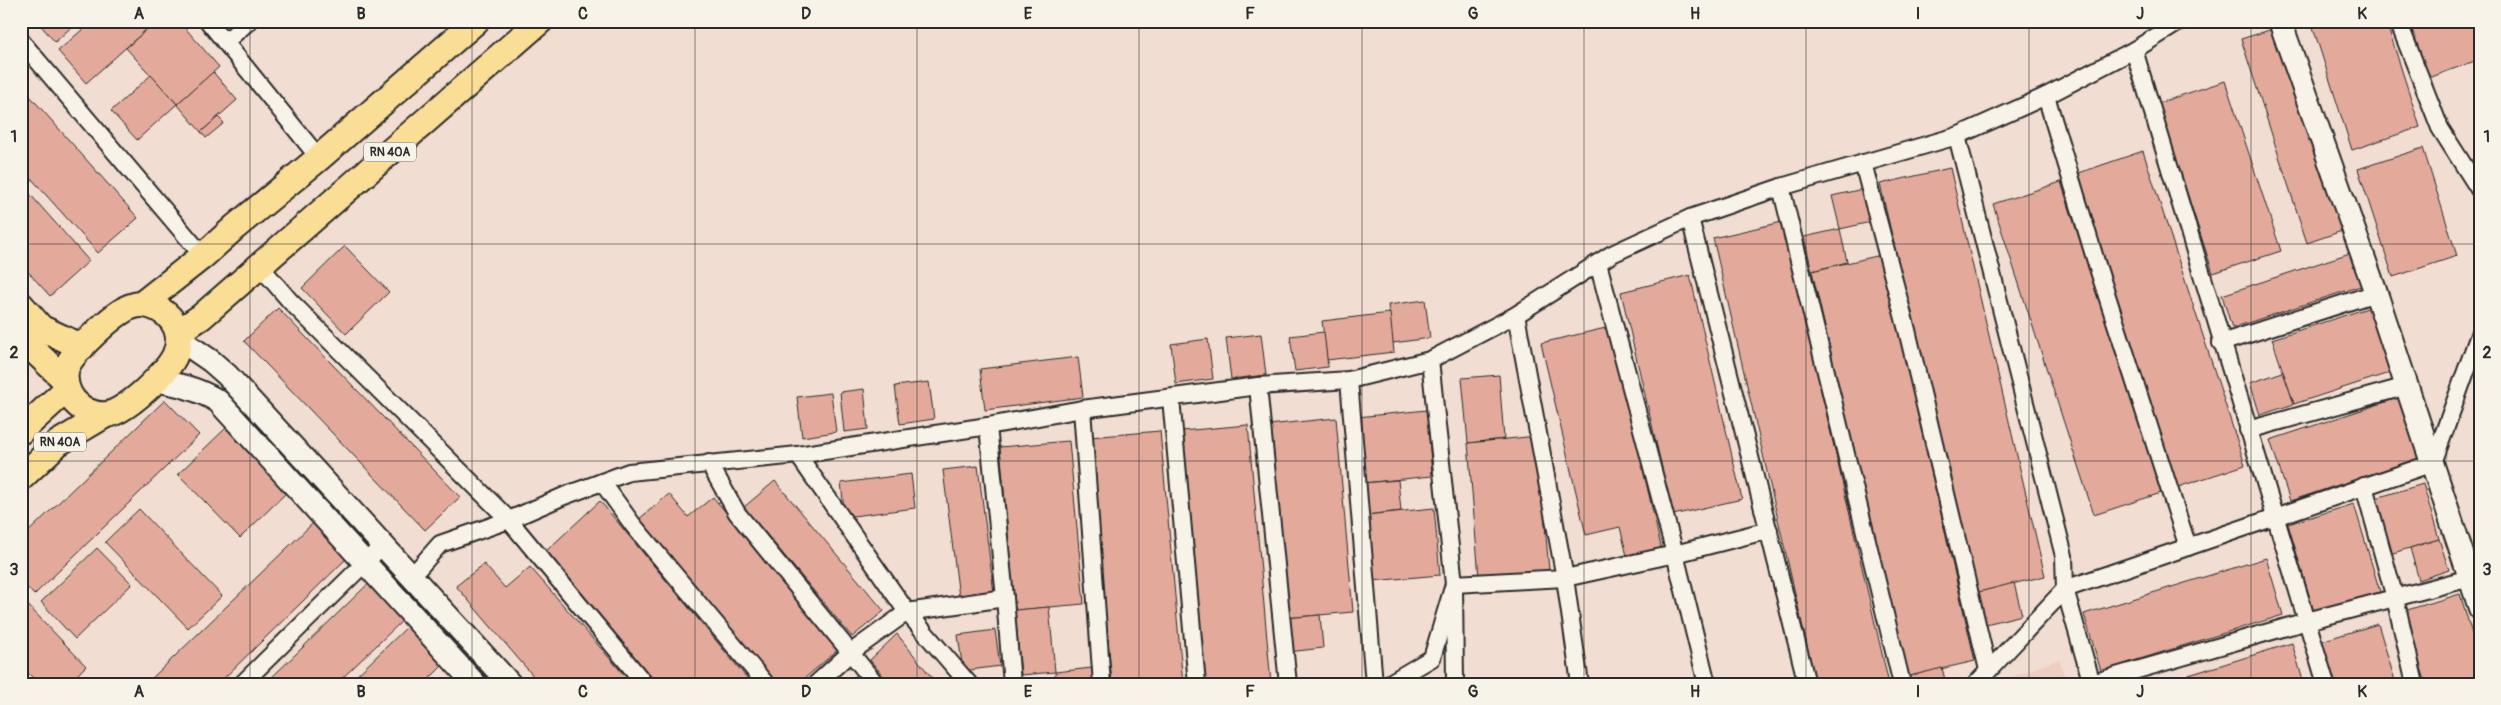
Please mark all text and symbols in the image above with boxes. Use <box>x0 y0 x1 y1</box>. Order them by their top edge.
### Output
text: A <box>134 4 145 24</box>
text: B <box>356 4 366 24</box>
text: C <box>578 4 588 24</box>
text: D <box>801 4 811 24</box>
text: E <box>1024 4 1033 24</box>
text: F <box>1245 4 1255 24</box>
text: G <box>1468 4 1479 24</box>
text: H <box>1690 4 1700 24</box>
text: I <box>1916 4 1920 24</box>
text: J <box>2136 4 2144 24</box>
text: K <box>2357 4 2367 24</box>
text: 1 <box>11 127 17 147</box>
text: 1 <box>2484 127 2490 147</box>
road number: RN 40A <box>364 142 416 162</box>
text: 2 <box>10 343 19 363</box>
text: 2 <box>2483 343 2492 363</box>
road number: RN 40A <box>34 432 86 452</box>
text: 3 <box>10 560 19 580</box>
text: 3 <box>2483 560 2492 580</box>
text: A <box>134 682 145 702</box>
text: B <box>356 682 366 702</box>
text: C <box>578 682 588 702</box>
text: D <box>801 682 811 702</box>
text: E <box>1024 682 1033 702</box>
text: F <box>1245 682 1255 702</box>
text: G <box>1468 682 1479 702</box>
text: H <box>1690 682 1700 702</box>
text: I <box>1916 682 1920 702</box>
text: J <box>2136 682 2144 702</box>
text: K <box>2357 682 2367 702</box>

